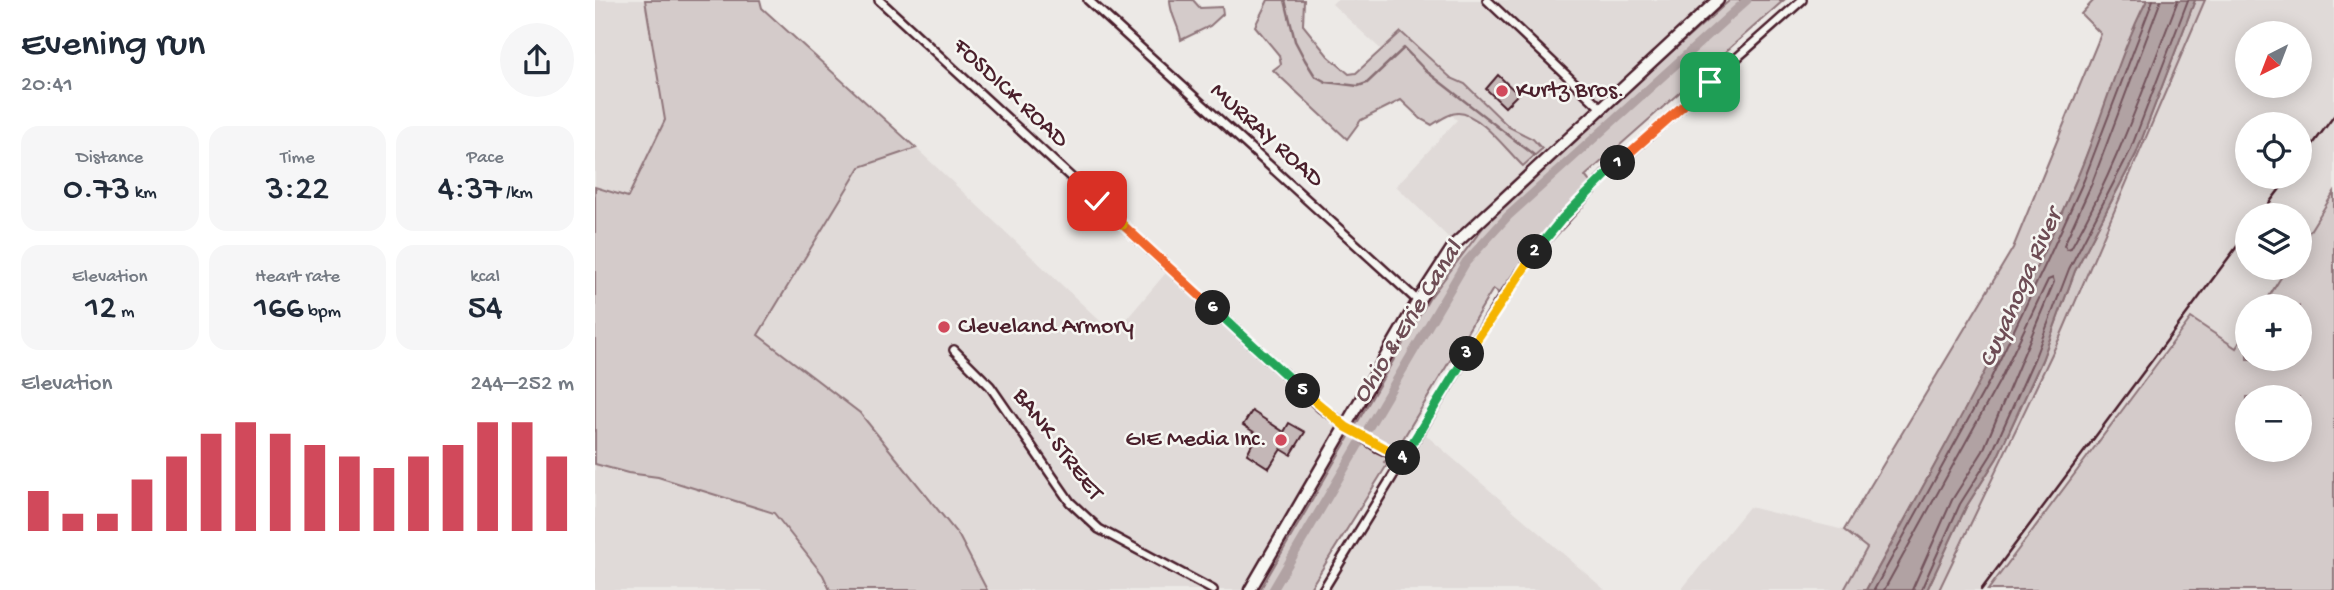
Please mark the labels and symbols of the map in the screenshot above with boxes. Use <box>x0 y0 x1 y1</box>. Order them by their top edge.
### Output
north arrow <box>2235 21 2312 98</box>
street label: FOSDICK ROAD <box>945 32 1074 155</box>
pin <box>1680 52 1740 112</box>
street label: MURRAY ROAD <box>1203 77 1329 195</box>
place label: Kurtz Bros. <box>1516 77 1625 106</box>
marker: Kurtz Bros. <box>1494 83 1510 99</box>
pin: 1 <box>1601 146 1635 180</box>
pin <box>1067 171 1127 231</box>
water label: Cuyahoga River <box>1973 201 2073 373</box>
pin: 2 <box>1517 234 1553 270</box>
water label: Ohio & Erie Canal <box>1347 235 1472 410</box>
pin: 6 <box>1195 290 1231 326</box>
place label: Cleveland Armory <box>958 313 1134 342</box>
marker: Cleveland Armory <box>936 319 952 335</box>
pin: 3 <box>1449 336 1485 372</box>
pin: 5 <box>1285 374 1321 408</box>
street label: BANK STREET <box>1005 382 1110 508</box>
place label: GIE Media Inc. <box>1125 426 1267 455</box>
marker: GIE Media Inc. <box>1273 432 1289 448</box>
pin: 4 <box>1385 440 1421 476</box>

